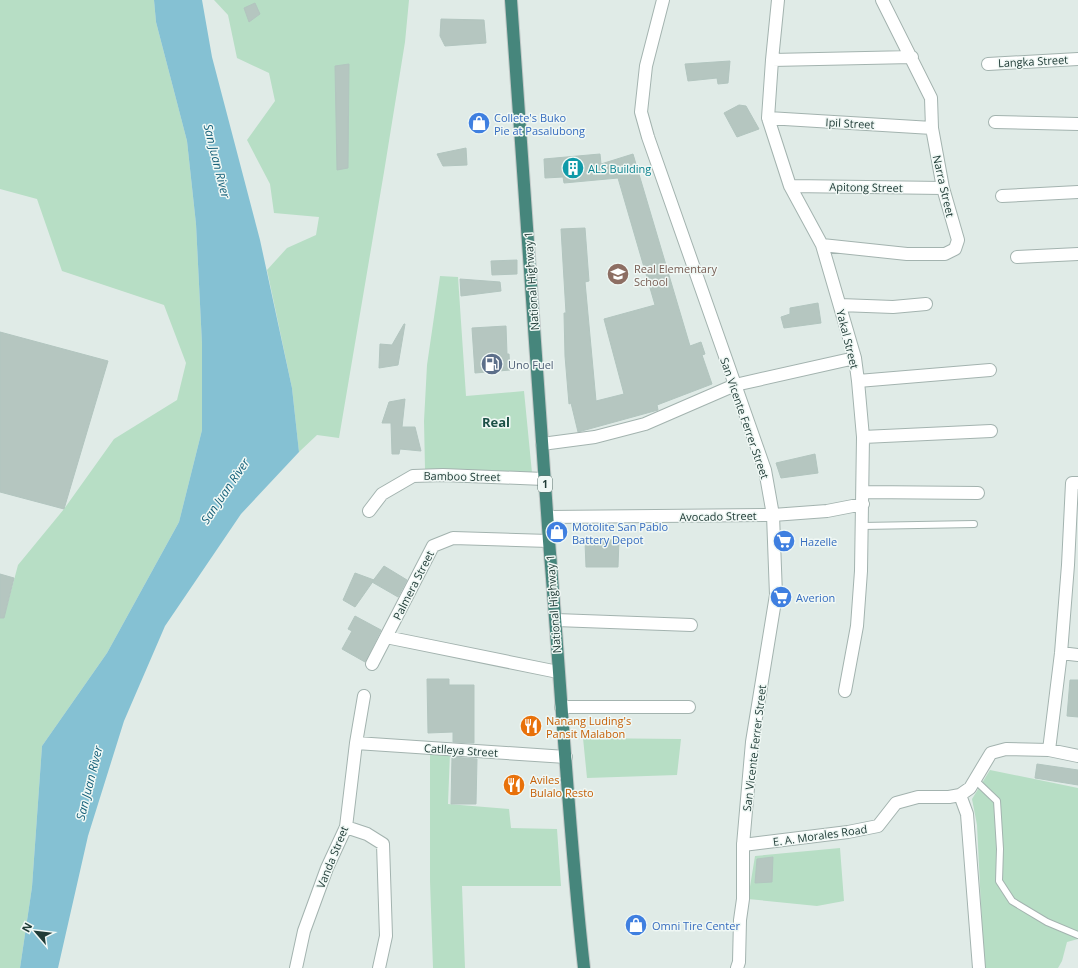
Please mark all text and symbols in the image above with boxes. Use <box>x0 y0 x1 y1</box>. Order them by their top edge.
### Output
street label: Langka Street <box>998 52 1068 70</box>
shop icon: Collete's Buko Pie at Pasalubong <box>466 110 492 136</box>
place label: Collete's Buko Pie at Pasalubong <box>494 110 585 138</box>
street label: Ipil Street <box>825 114 875 132</box>
water label: San Juan River <box>200 122 235 201</box>
street label: Narra Street <box>930 154 958 218</box>
building icon: ALS Building <box>560 155 586 181</box>
place label: ALS Building <box>588 161 651 176</box>
street label: Apitong Street <box>829 179 903 195</box>
street label: National Highway 1 <box>520 231 542 331</box>
school or university icon: Real Elementary School <box>605 261 631 287</box>
place label: Real Elementary School <box>634 261 717 289</box>
street label: Yakal Street <box>833 308 863 370</box>
fuel station icon: Uno Fuel <box>479 351 505 377</box>
street label: San Vicente Ferrer Street <box>717 355 773 481</box>
place label: Uno Fuel <box>508 357 554 372</box>
district label: Real <box>482 413 510 431</box>
water label: San Juan River <box>197 454 254 527</box>
street label: Bamboo Street <box>423 468 501 484</box>
road number: 1 <box>538 476 552 492</box>
street label: Avocado Street <box>679 508 757 524</box>
shop icon: Motolite San Pablo Battery Depot <box>544 519 570 545</box>
place label: Motolite San Pablo Battery Depot <box>572 519 669 547</box>
supermarket icon: Hazelle <box>771 528 797 554</box>
place label: Hazelle <box>800 534 837 549</box>
street label: Palmera Street <box>389 548 437 622</box>
street label: National Highway 1 <box>542 554 564 654</box>
supermarket icon: Averion <box>768 584 794 610</box>
place label: Averion <box>796 590 835 605</box>
street label: San Vicente Ferrer Street <box>739 684 769 812</box>
restaurant icon: Nanang Luding's Pansit Malabon <box>518 713 544 739</box>
place label: Nanang Luding's Pansit Malabon <box>546 713 631 741</box>
street label: Catlleya Street <box>424 740 498 760</box>
water label: San Juan River <box>72 743 107 822</box>
restaurant icon: Aviles Bulalo Resto <box>501 772 527 798</box>
place label: Aviles Bulalo Resto <box>530 772 594 800</box>
street label: E. A. Morales Road <box>772 821 868 849</box>
street label: Vanda Street <box>313 824 351 890</box>
north arrow <box>16 912 56 952</box>
shop icon: Omni Tire Center <box>623 912 649 938</box>
place label: Omni Tire Center <box>652 918 740 933</box>
text: N <box>18 920 35 935</box>

